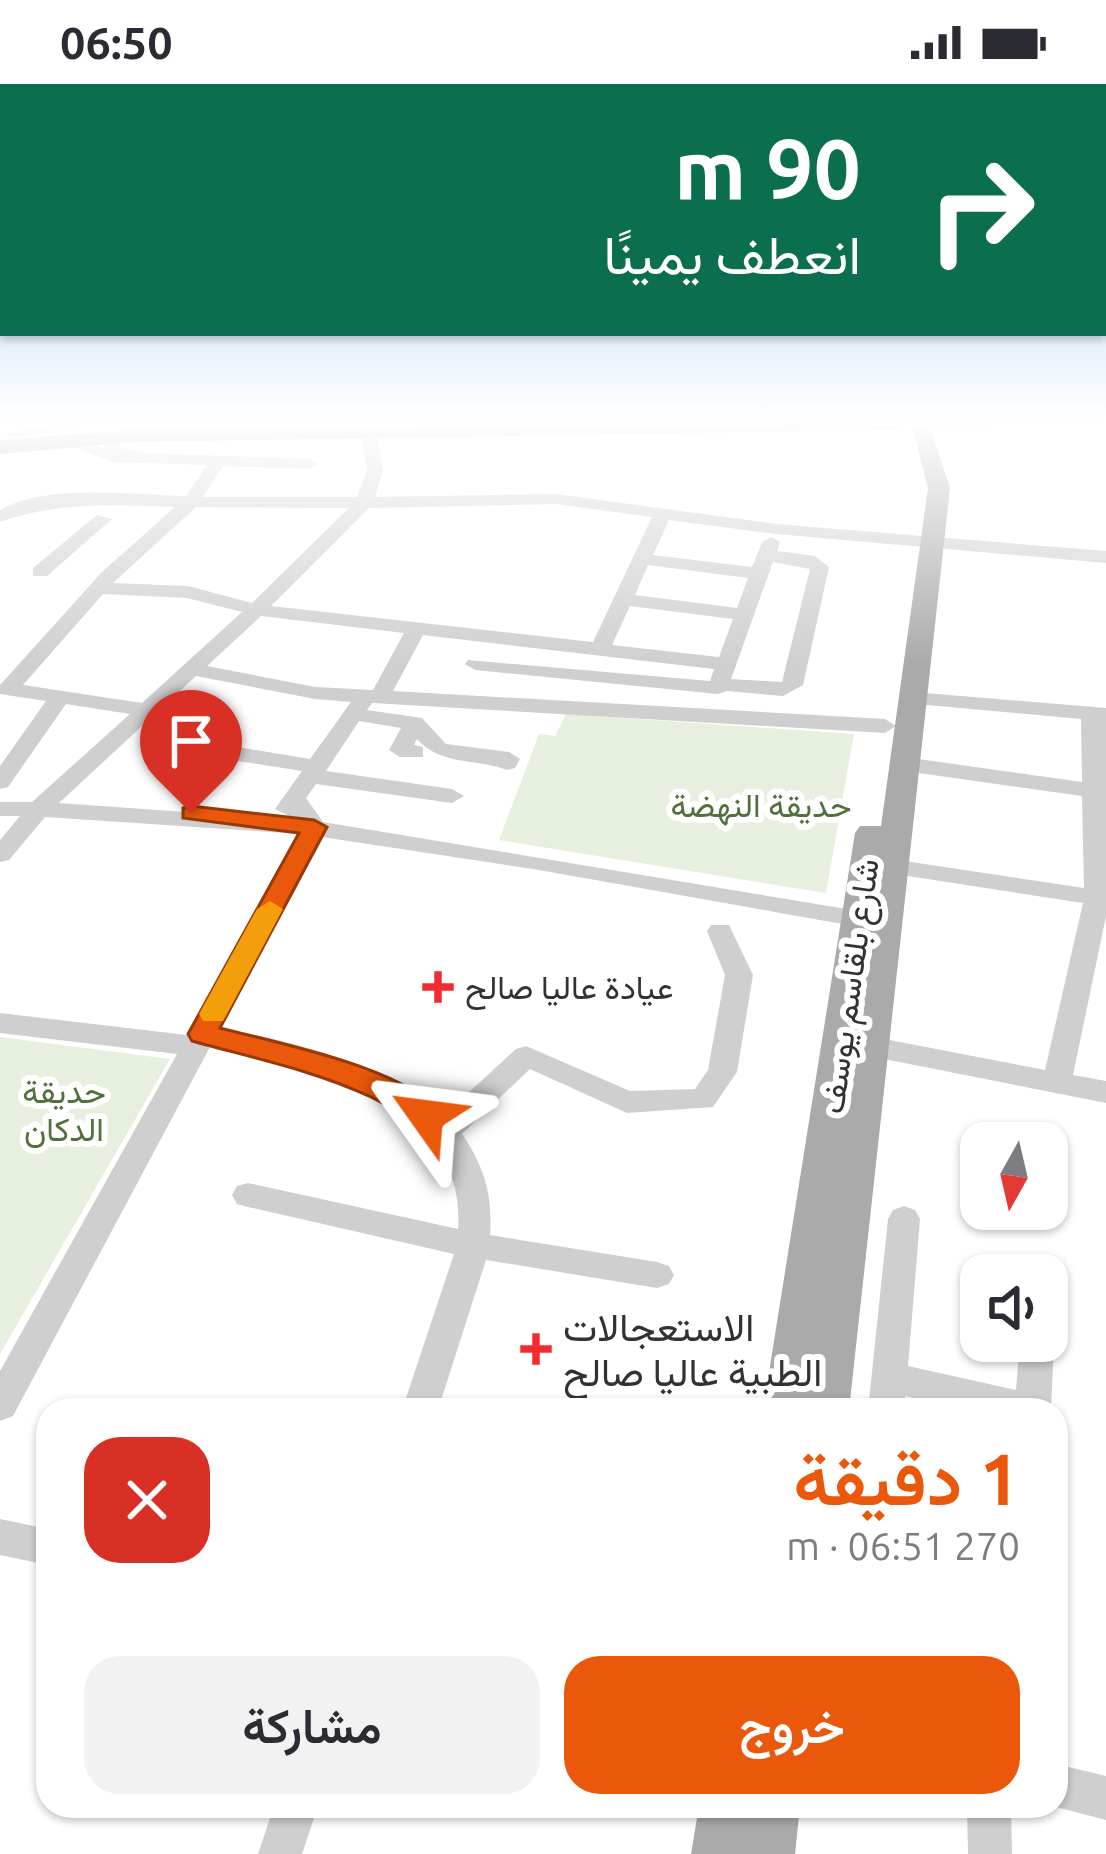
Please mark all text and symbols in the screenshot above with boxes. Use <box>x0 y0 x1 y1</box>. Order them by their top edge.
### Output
text: 06:50 <box>60 17 173 68</box>
text: 90 m <box>674 121 861 215</box>
icon: right <box>903 132 1059 288</box>
text: انعطف يمينًا <box>603 224 861 284</box>
pin <box>140 690 242 813</box>
icon: arrive <box>158 708 224 774</box>
park label: حديقة النهضة <box>670 786 852 826</box>
street label: شارع بلقاسم يوسف <box>812 856 890 1117</box>
place label: عيادة عاليا صالح <box>465 968 674 1010</box>
marker: عيادة عاليا صالح <box>422 971 454 1003</box>
position arrow <box>363 1053 489 1179</box>
park label: حديقة الدكان <box>22 1072 106 1148</box>
north arrow <box>960 1122 1068 1230</box>
map controls <box>960 1122 1068 1362</box>
button: sound <box>960 1254 1068 1362</box>
place label: الاستعجالات الطبية عاليا صالح <box>563 1305 822 1400</box>
marker: الاستعجالات الطبية عاليا صالح <box>520 1333 552 1365</box>
button: close <box>84 1437 210 1563</box>
text: 1 دقيقة <box>793 1438 1020 1519</box>
text: 270 m · 06:51 <box>786 1524 1020 1567</box>
button: مشاركة <box>84 1656 540 1794</box>
button: خروج <box>564 1656 1020 1794</box>

